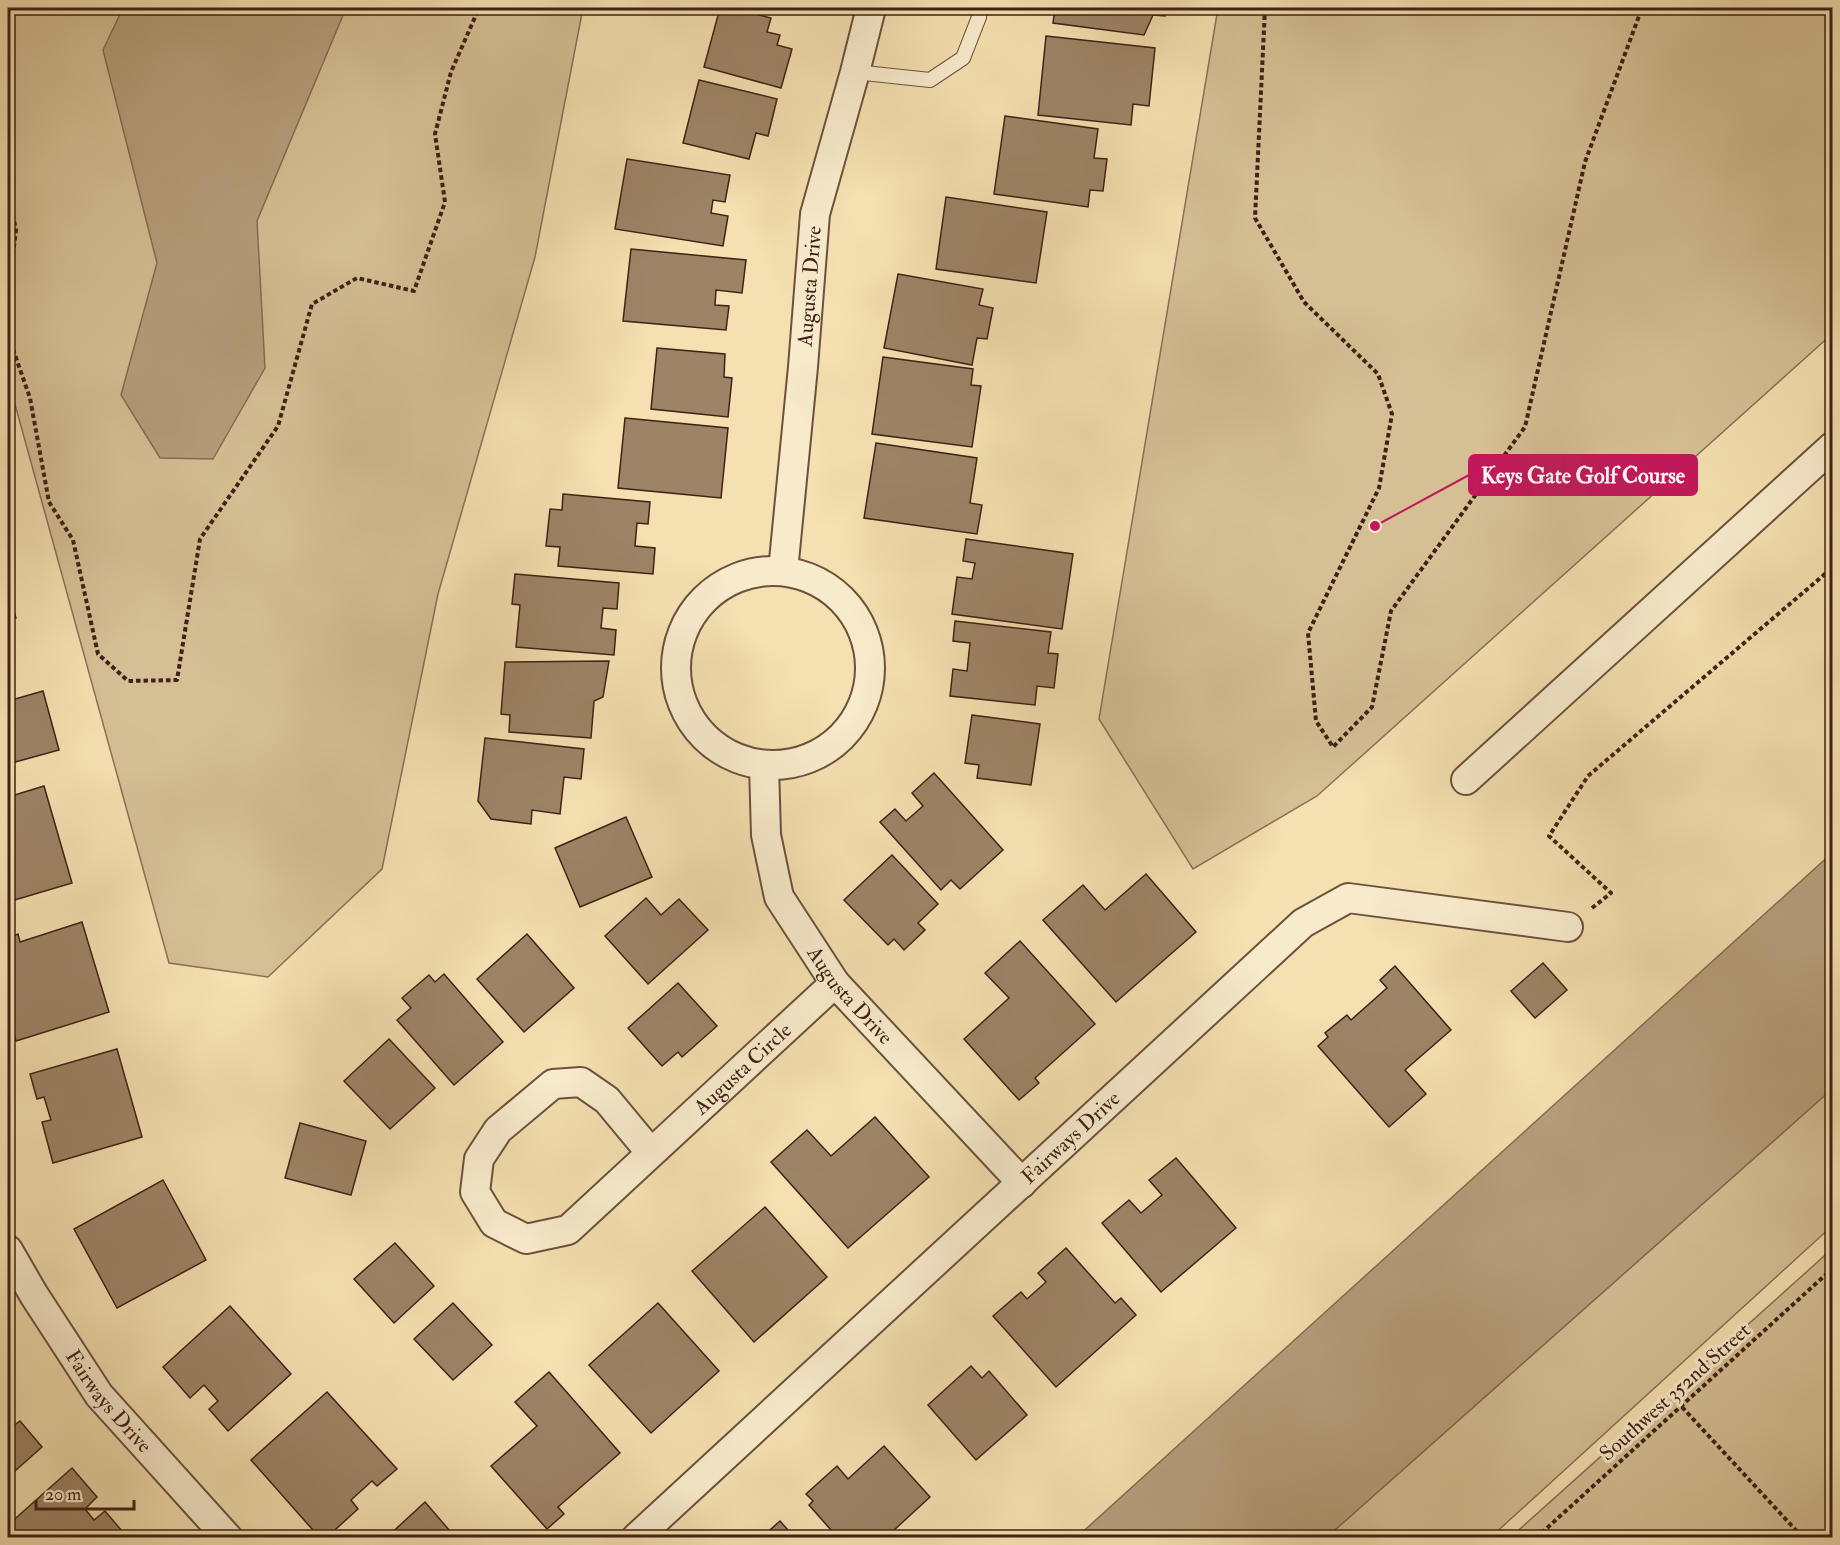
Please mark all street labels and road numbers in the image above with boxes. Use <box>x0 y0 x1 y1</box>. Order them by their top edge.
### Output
street label: Augusta Drive <box>791 225 828 348</box>
street label: Augusta Drive <box>801 940 899 1050</box>
street label: Augusta Circle <box>687 1016 797 1121</box>
street label: Fairways Drive <box>1015 1085 1126 1190</box>
street label: Southwest 352nd Street <box>1594 1317 1756 1467</box>
street label: Fairways Drive <box>59 1344 158 1459</box>

